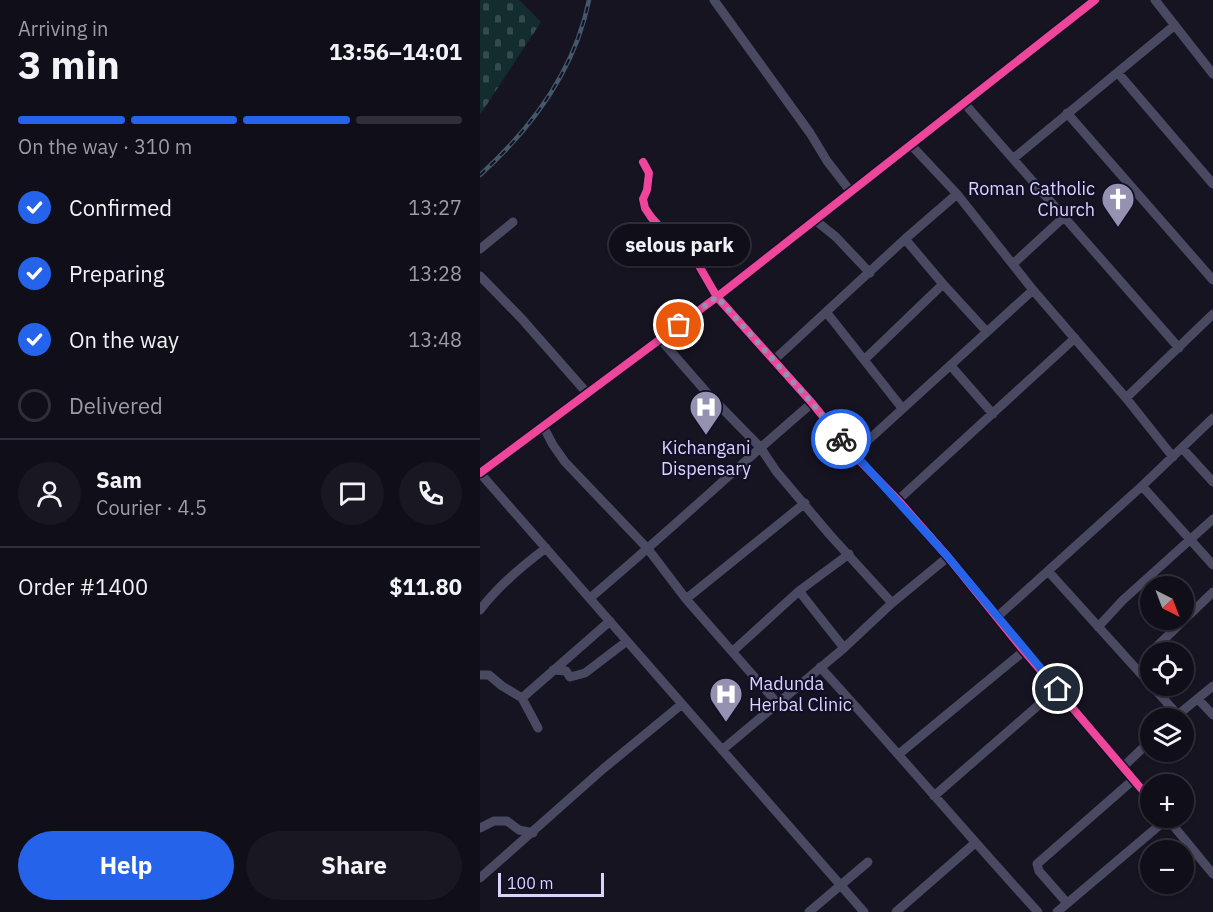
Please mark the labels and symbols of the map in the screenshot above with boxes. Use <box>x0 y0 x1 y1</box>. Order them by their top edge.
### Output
place label: Roman Catholic Church <box>968 177 1095 221</box>
church icon: Roman Catholic Church <box>1100 181 1136 228</box>
callout: selous park <box>608 223 750 265</box>
pin <box>653 299 704 350</box>
hospital icon: Kichangani Dispensary <box>688 389 724 436</box>
courier <box>811 409 871 469</box>
place label: Kichangani Dispensary <box>661 436 751 480</box>
north arrow <box>1140 576 1194 630</box>
pin <box>1032 663 1083 714</box>
place label: Madunda Herbal Clinic <box>749 672 852 716</box>
hospital icon: Madunda Herbal Clinic <box>708 676 744 723</box>
scale bar <box>498 870 604 898</box>

